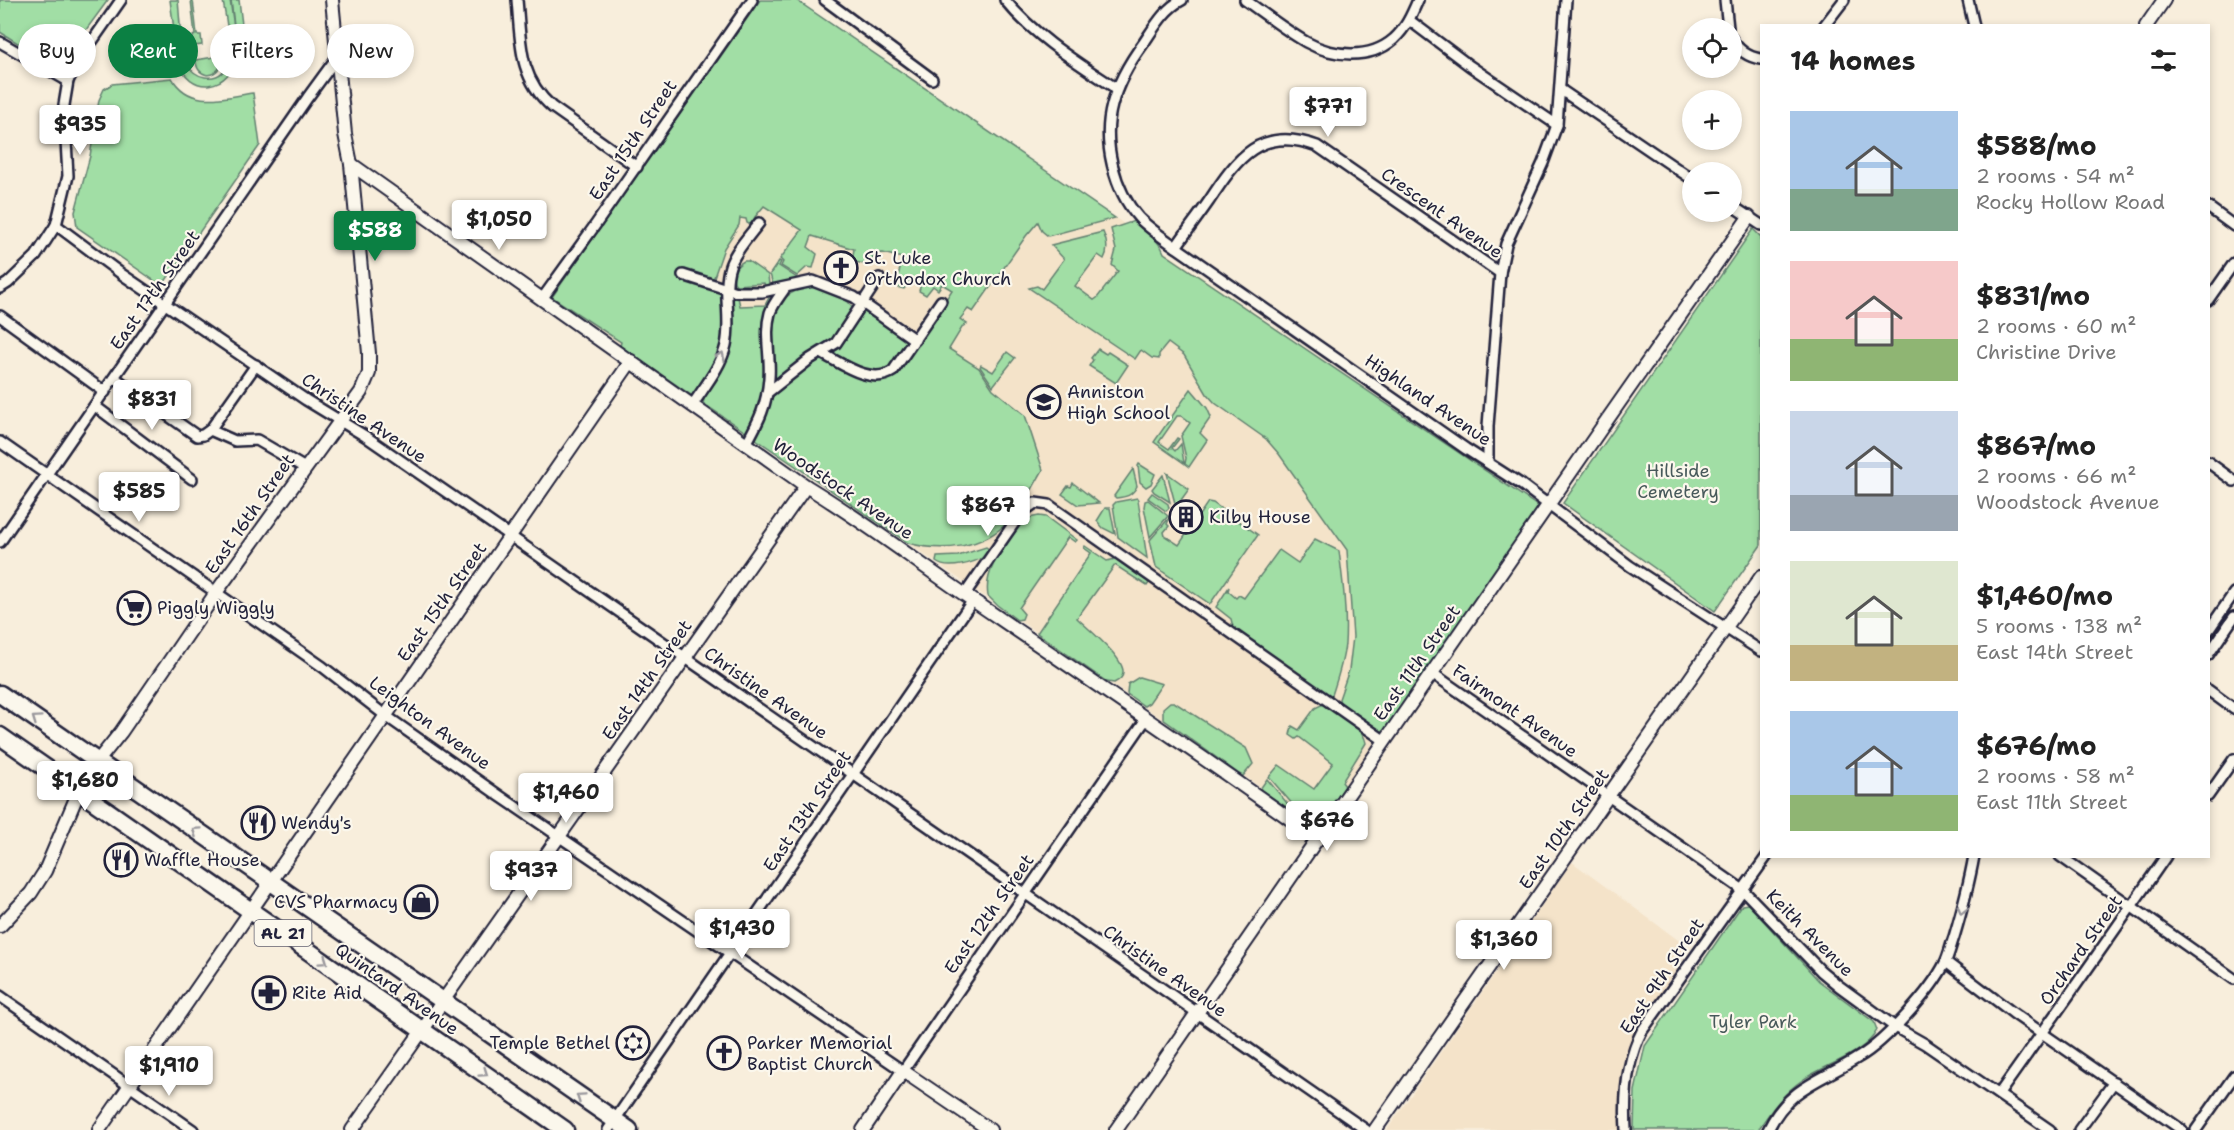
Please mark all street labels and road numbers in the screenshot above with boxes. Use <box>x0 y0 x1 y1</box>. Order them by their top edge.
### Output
street label: East 15th Street <box>584 75 682 205</box>
street label: Crescent Avenue <box>1376 162 1508 264</box>
street label: East 17th Street <box>105 225 205 355</box>
street label: Highland Avenue <box>1360 349 1496 451</box>
street label: Christine Avenue <box>297 367 431 469</box>
street label: Woodstock Avenue <box>768 433 918 545</box>
street label: East 16th Street <box>200 449 301 579</box>
street label: East 15th Street <box>392 537 492 667</box>
street label: East 11th Street <box>1368 600 1466 726</box>
street label: East 14th Street <box>597 615 698 745</box>
street label: Christine Avenue <box>699 641 833 745</box>
street label: Fairmont Avenue <box>1448 659 1582 763</box>
street label: Leighton Avenue <box>364 671 496 775</box>
street label: East 13th Street <box>757 746 857 876</box>
street label: East 10th Street <box>1513 764 1615 894</box>
street label: East 12th Street <box>939 849 1039 979</box>
street label: Keith Avenue <box>1761 884 1859 982</box>
street label: Orchard Street <box>2034 890 2128 1010</box>
street label: East 9th Street <box>1614 913 1710 1039</box>
street label: Christine Avenue <box>1098 919 1232 1023</box>
road number: AL 21 <box>254 920 312 946</box>
street label: Quintard Avenue <box>330 937 464 1041</box>

